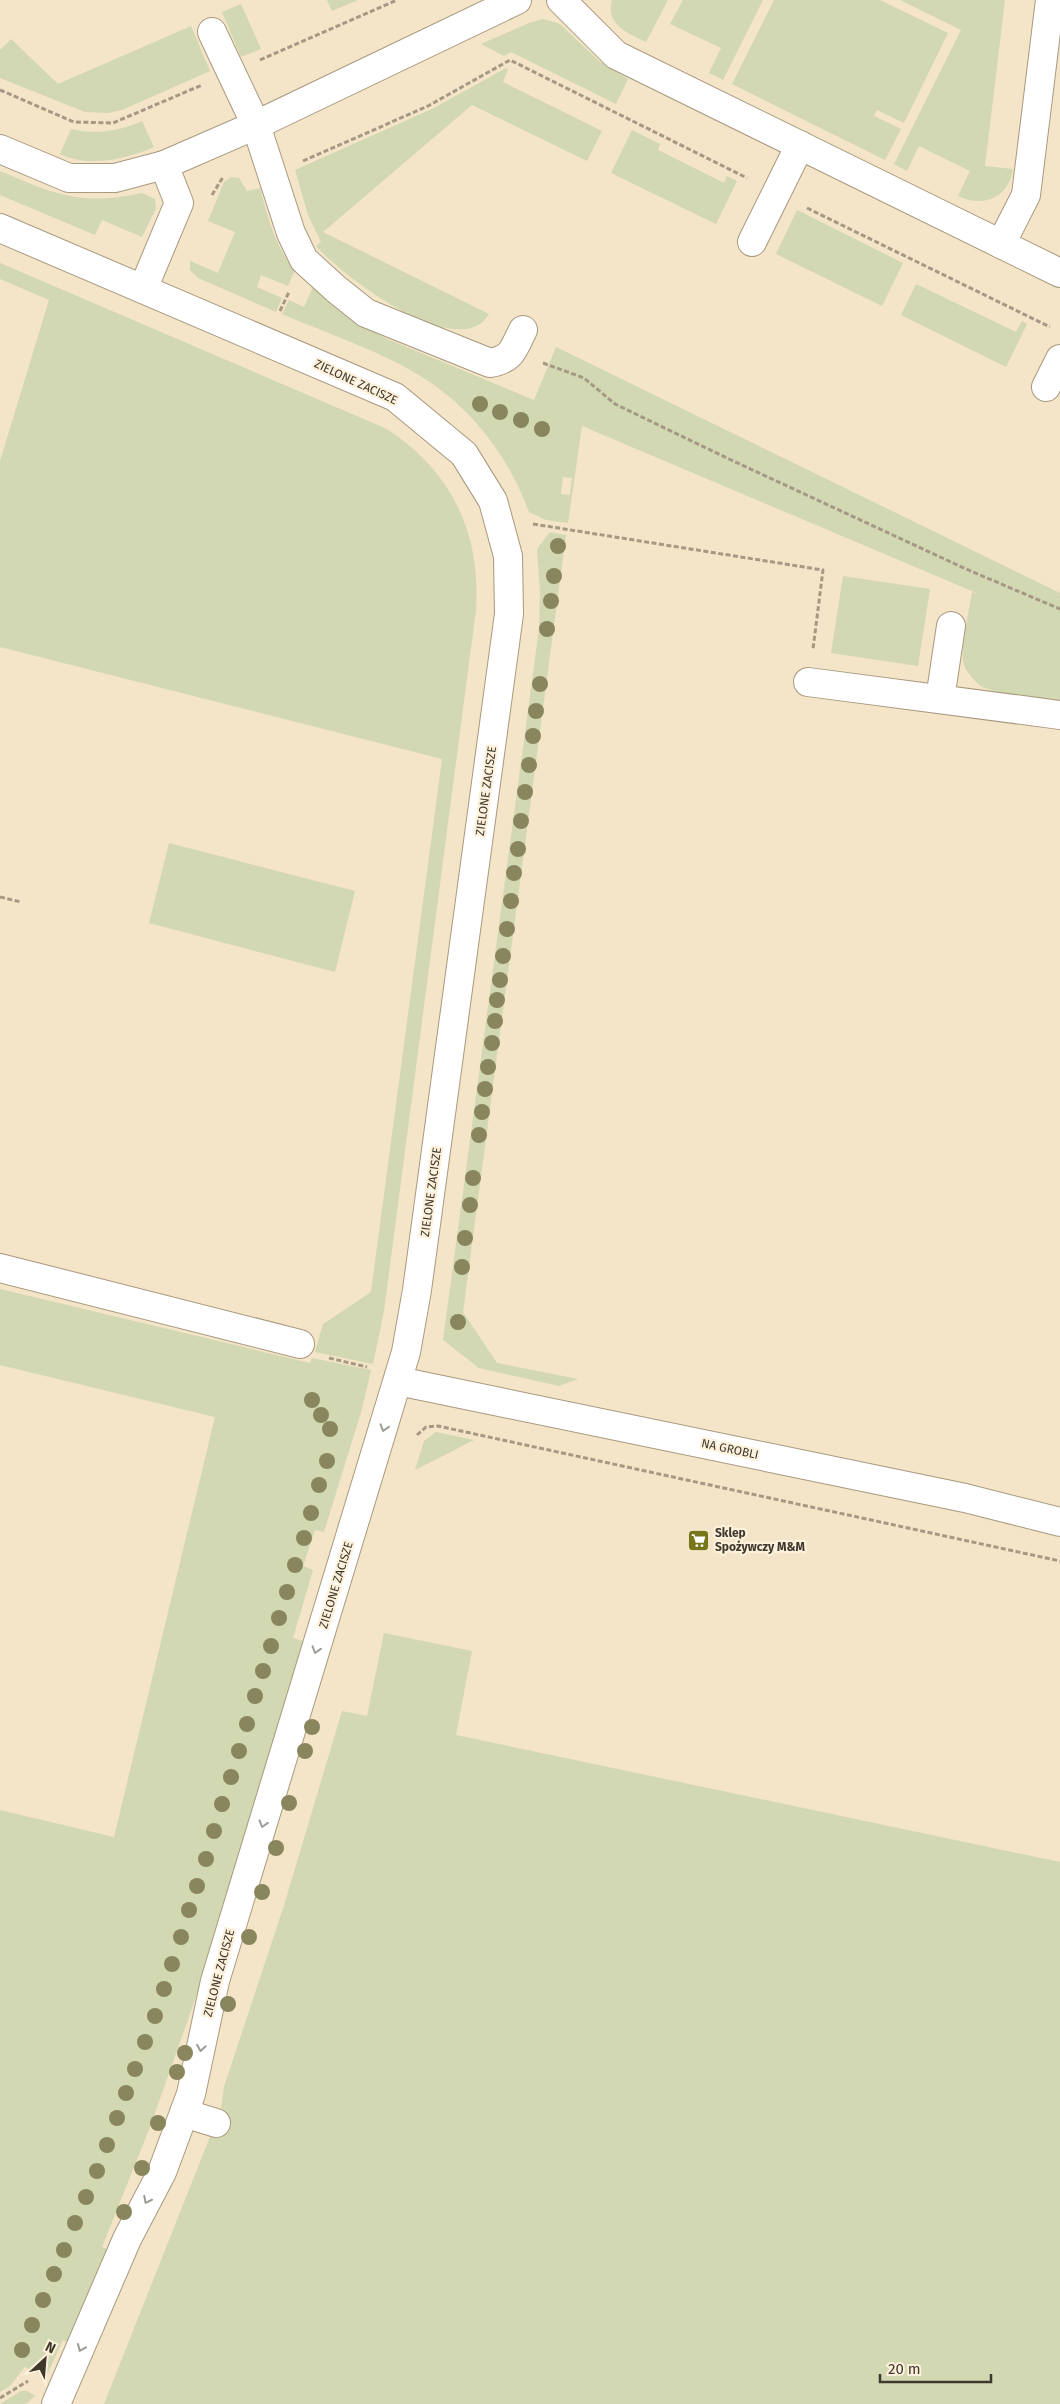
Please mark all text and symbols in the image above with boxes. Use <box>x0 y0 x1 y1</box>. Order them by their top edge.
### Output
street label: ZIELONE ZACISZE <box>312 357 400 407</box>
street label: ZIELONE ZACISZE <box>473 745 499 837</box>
street label: ZIELONE ZACISZE <box>418 1146 444 1238</box>
one-way arrow <box>380 1423 390 1431</box>
street label: NA GROBLI <box>700 1436 760 1462</box>
place label: Sklep Spożywczy M&M <box>715 1526 806 1554</box>
supermarket icon: Sklep Spożywczy M&M <box>687 1528 711 1552</box>
street label: ZIELONE ZACISZE <box>316 1540 356 1630</box>
one-way arrow <box>312 1645 322 1654</box>
one-way arrow <box>258 1819 268 1827</box>
street label: ZIELONE ZACISZE <box>201 1928 237 2018</box>
one-way arrow <box>197 2043 207 2052</box>
one-way arrow <box>143 2195 153 2204</box>
north arrow <box>20 2334 70 2384</box>
text: N <box>43 2338 58 2357</box>
one-way arrow <box>76 2343 87 2352</box>
scale bar <box>880 2352 991 2384</box>
text: 20 m <box>888 2360 921 2378</box>

